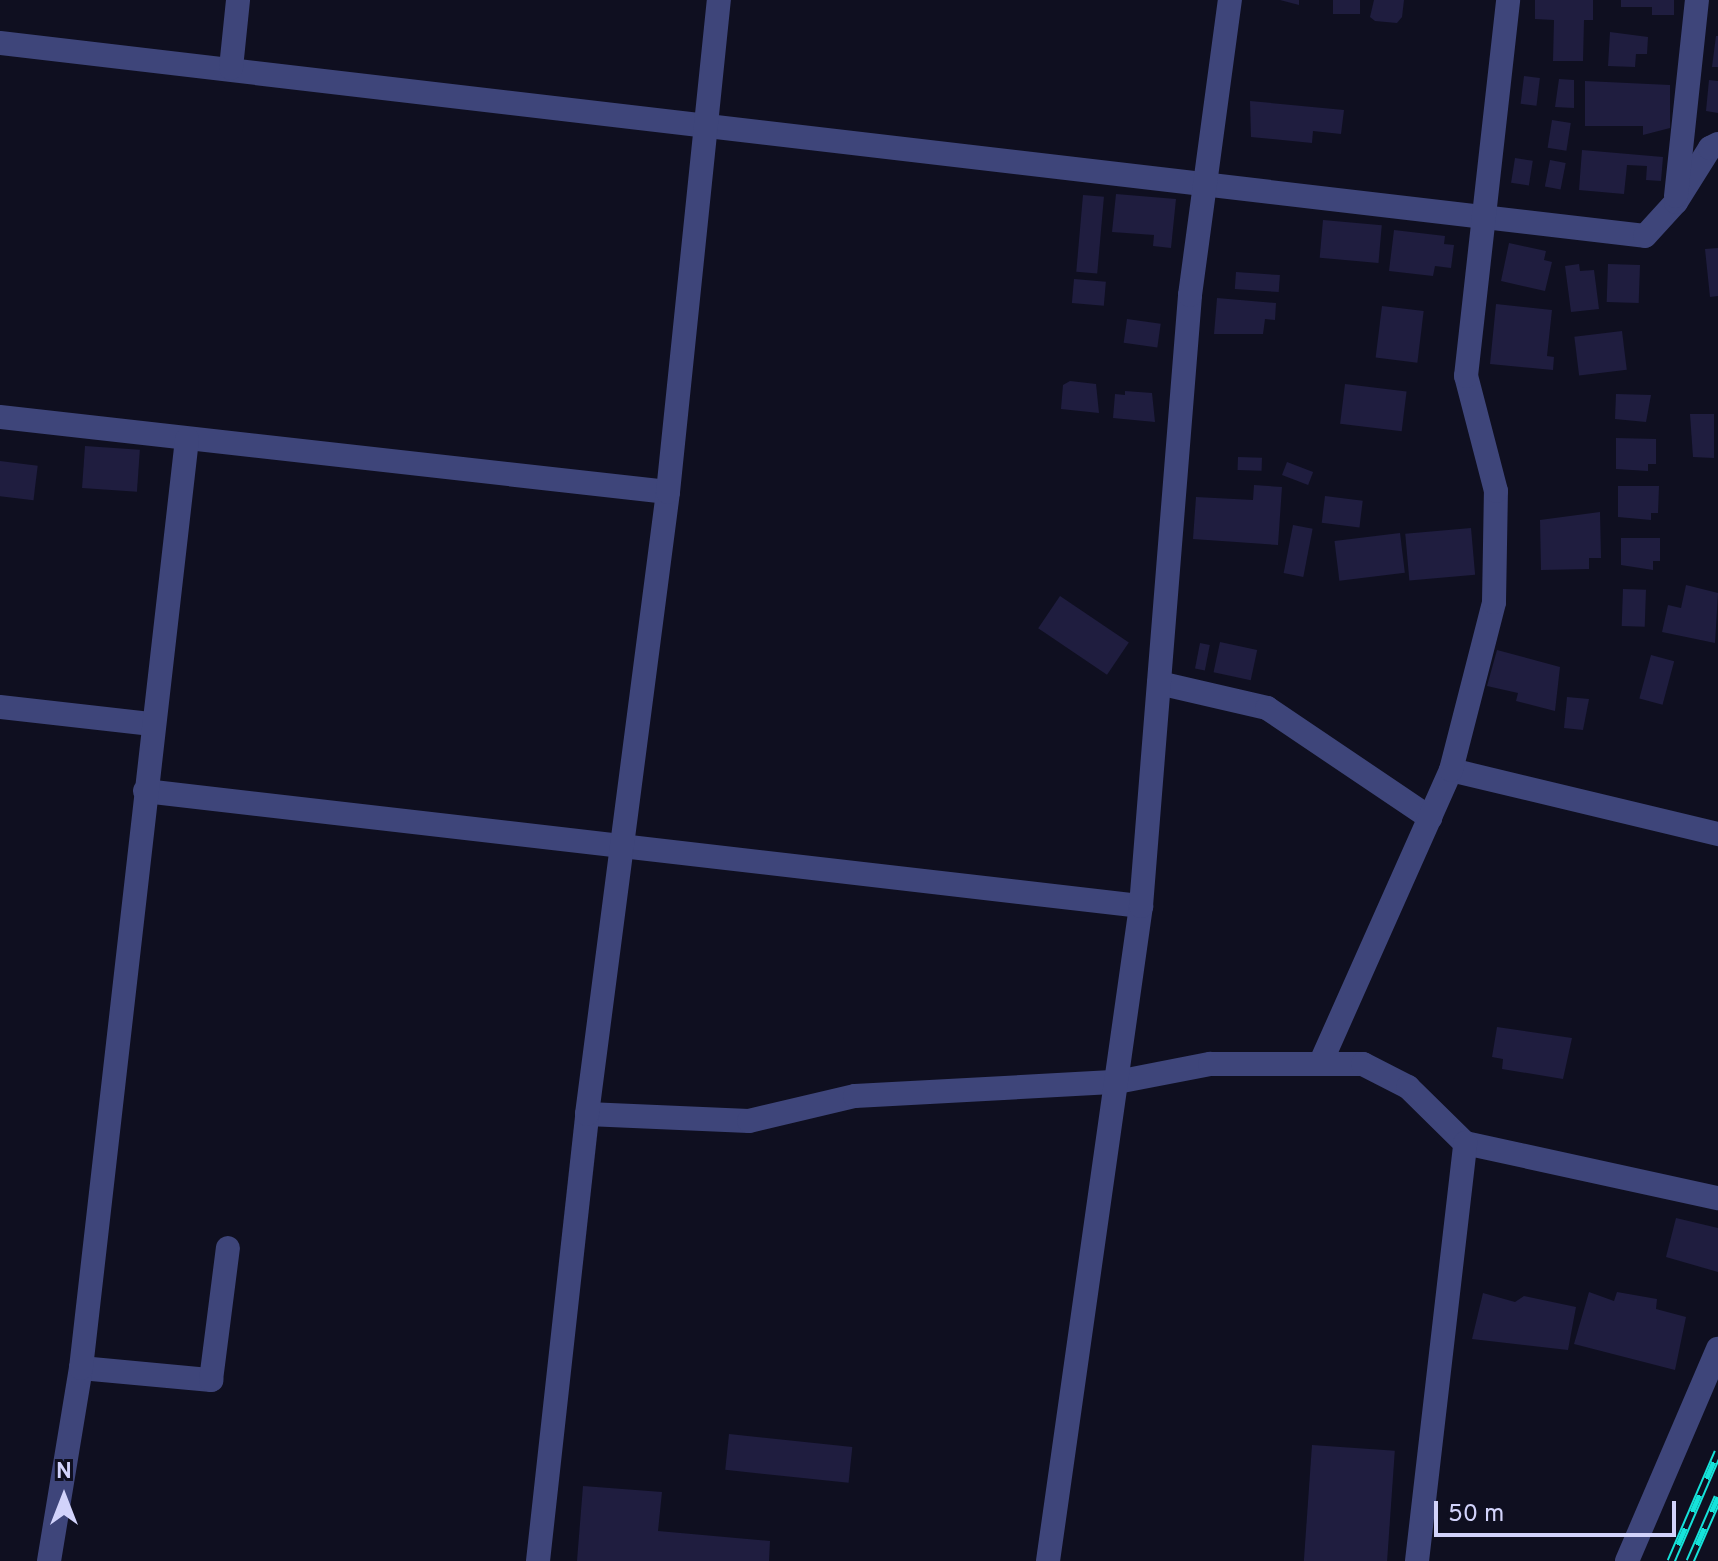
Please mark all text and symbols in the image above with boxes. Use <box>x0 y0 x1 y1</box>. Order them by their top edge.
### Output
north arrow <box>24 1457 104 1537</box>
text: N <box>56 1459 72 1486</box>
scale bar <box>1438 1485 1680 1535</box>
text: 50 m <box>1448 1500 1504 1530</box>

